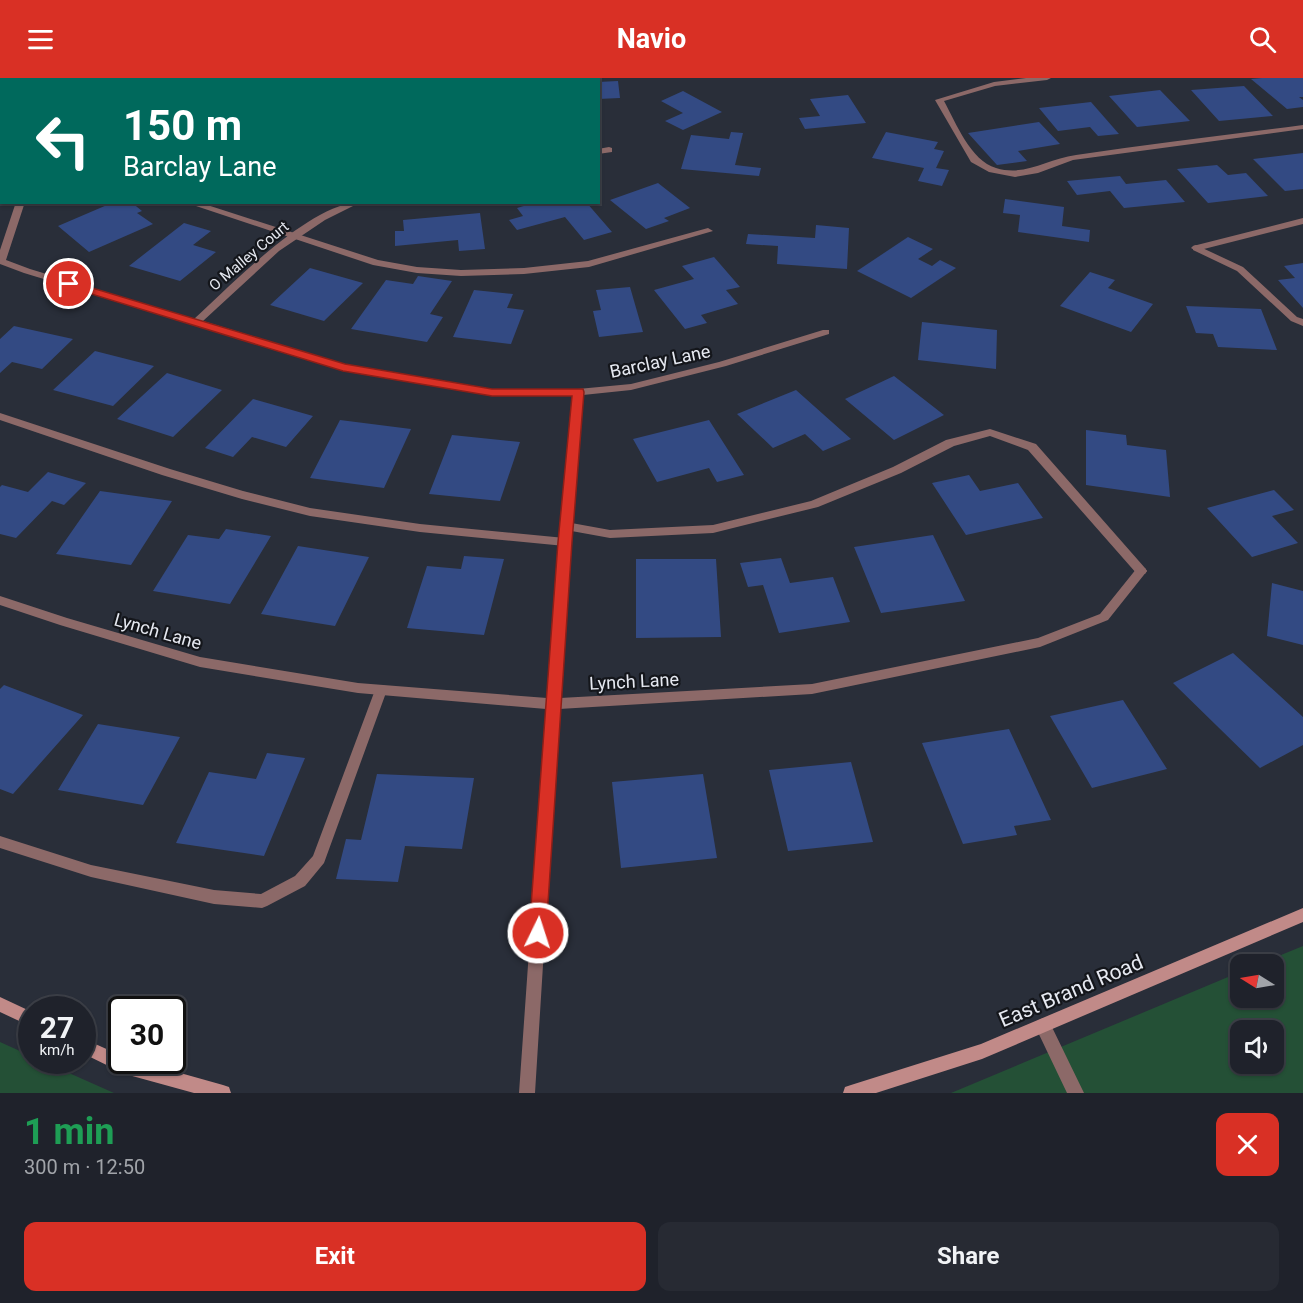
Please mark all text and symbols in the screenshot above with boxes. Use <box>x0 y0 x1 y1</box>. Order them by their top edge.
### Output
icon: menu <box>24 23 57 56</box>
text: Navio <box>617 23 686 55</box>
icon: search <box>1246 23 1279 56</box>
text: 150 m <box>123 101 242 150</box>
icon: left <box>24 102 102 180</box>
text: Barclay Lane <box>123 151 277 183</box>
street label: O Malley Court <box>206 217 292 294</box>
pin <box>43 258 94 309</box>
icon: arrive <box>52 267 85 300</box>
street label: Barclay Lane <box>608 340 712 382</box>
street label: Lynch Lane <box>112 609 204 653</box>
street label: Lynch Lane <box>589 668 679 694</box>
position arrow <box>506 901 570 965</box>
street label: East Brand Road <box>995 950 1147 1032</box>
north arrow <box>1230 954 1284 1008</box>
map controls <box>1230 954 1284 1074</box>
speed limit sign: 30 <box>108 996 186 1074</box>
text: 27 <box>40 1010 74 1045</box>
button: sound <box>1230 1020 1284 1074</box>
text: km/h <box>39 1041 75 1059</box>
text: 1 min <box>24 1111 115 1153</box>
button: close <box>1216 1113 1279 1176</box>
text: 300 m · 12:50 <box>24 1155 145 1179</box>
button: Exit <box>24 1222 646 1291</box>
button: Share <box>658 1222 1279 1291</box>

